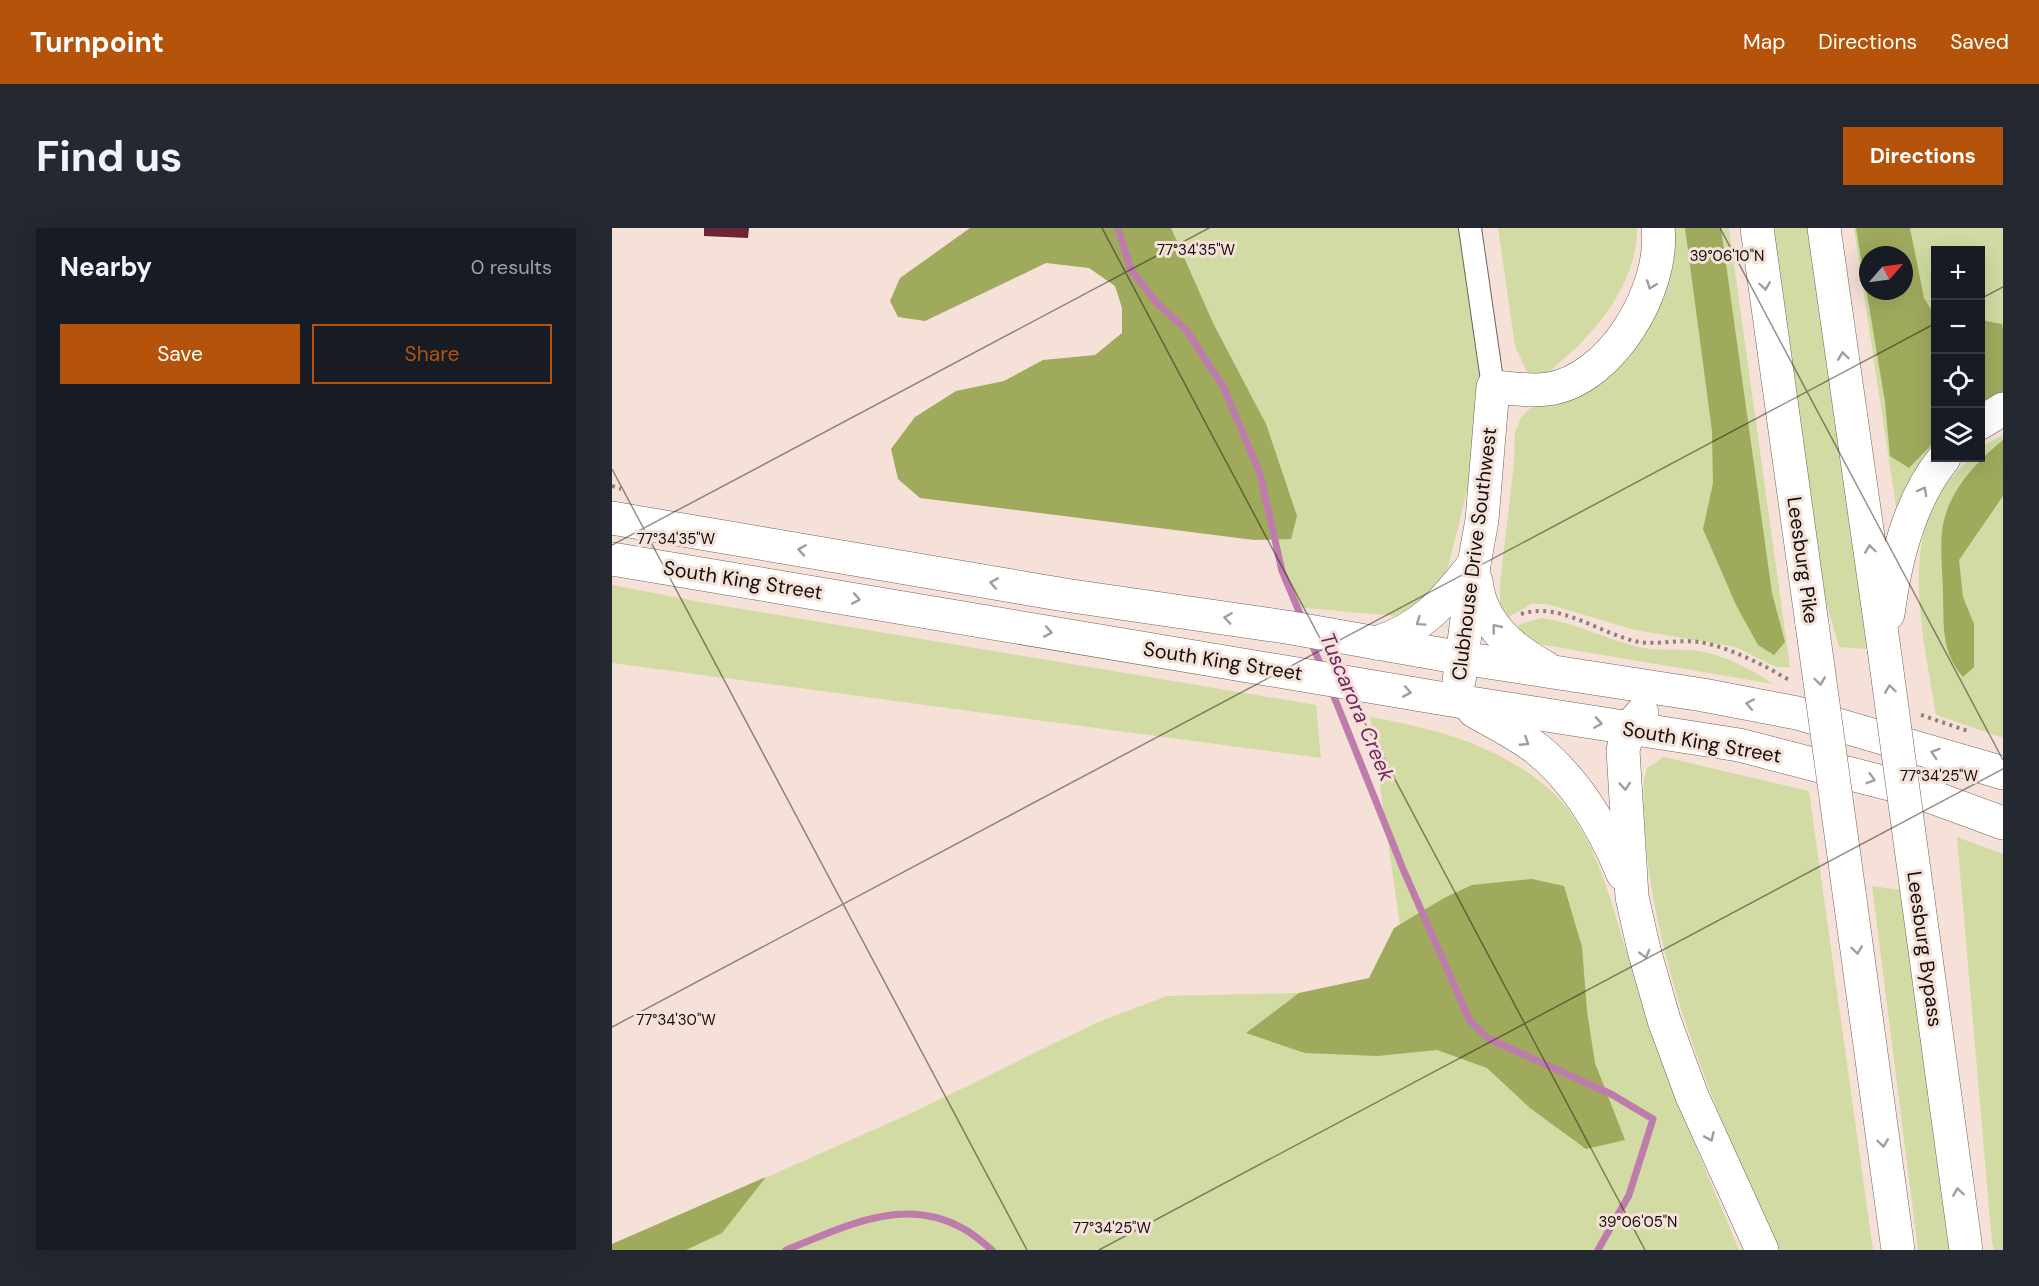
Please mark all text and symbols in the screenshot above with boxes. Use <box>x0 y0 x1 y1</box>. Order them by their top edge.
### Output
text: Turnpoint <box>30 24 164 61</box>
text: Map <box>1743 28 1785 56</box>
text: Directions <box>1818 28 1917 56</box>
text: Saved <box>1950 28 2009 56</box>
button: Directions <box>1843 127 2003 185</box>
text: Find us <box>36 129 182 184</box>
text: 77°34'35"W <box>1157 240 1236 260</box>
text: 39°06'10"N <box>1690 246 1764 266</box>
north arrow <box>1859 246 1913 300</box>
map controls <box>1931 246 1985 462</box>
button: + <box>1931 246 1985 300</box>
text: Nearby <box>60 250 152 284</box>
text: 0 results <box>471 254 552 280</box>
one-way arrow <box>1645 280 1658 290</box>
one-way arrow <box>1759 281 1771 291</box>
button: − <box>1931 300 1985 354</box>
button: Save <box>60 324 300 384</box>
button: Share <box>312 324 552 384</box>
one-way arrow <box>1837 352 1849 361</box>
button: locate <box>1931 354 1985 408</box>
button: layers <box>1931 408 1985 462</box>
street label: Clubhouse Drive Southwest <box>1446 426 1502 682</box>
one-way arrow <box>1916 487 1927 498</box>
street label: Leesburg Pike <box>1781 495 1825 625</box>
text: 77°34'35"W <box>637 529 716 549</box>
one-way arrow <box>797 545 806 557</box>
one-way arrow <box>1864 545 1877 554</box>
street label: South King Street <box>662 555 825 605</box>
one-way arrow <box>989 577 999 589</box>
one-way arrow <box>852 592 861 604</box>
one-way arrow <box>1224 613 1233 625</box>
one-way arrow <box>1416 615 1427 626</box>
one-way arrow <box>1492 624 1503 635</box>
one-way arrow <box>1043 625 1053 638</box>
water label: Tuscarora Creek <box>1313 628 1401 786</box>
street label: South King Street <box>1142 636 1305 686</box>
one-way arrow <box>1813 677 1825 686</box>
one-way arrow <box>1884 684 1896 693</box>
one-way arrow <box>1401 685 1411 698</box>
one-way arrow <box>1745 698 1755 711</box>
street label: South King Street <box>1621 715 1784 769</box>
one-way arrow <box>1593 717 1602 729</box>
one-way arrow <box>1519 734 1529 746</box>
one-way arrow <box>1930 748 1941 760</box>
text: 77°34'25"W <box>1900 766 1978 786</box>
one-way arrow <box>1866 771 1876 784</box>
one-way arrow <box>1618 781 1631 790</box>
street label: Leesburg Bypass <box>1901 869 1949 1029</box>
one-way arrow <box>1850 945 1862 954</box>
one-way arrow <box>1638 948 1650 959</box>
text: 77°34'30"W <box>636 1010 716 1030</box>
one-way arrow <box>1703 1131 1715 1142</box>
one-way arrow <box>1877 1138 1889 1147</box>
one-way arrow <box>1952 1187 1964 1197</box>
text: 39°06'05"N <box>1599 1212 1677 1232</box>
text: 77°34'25"W <box>1073 1218 1151 1238</box>

